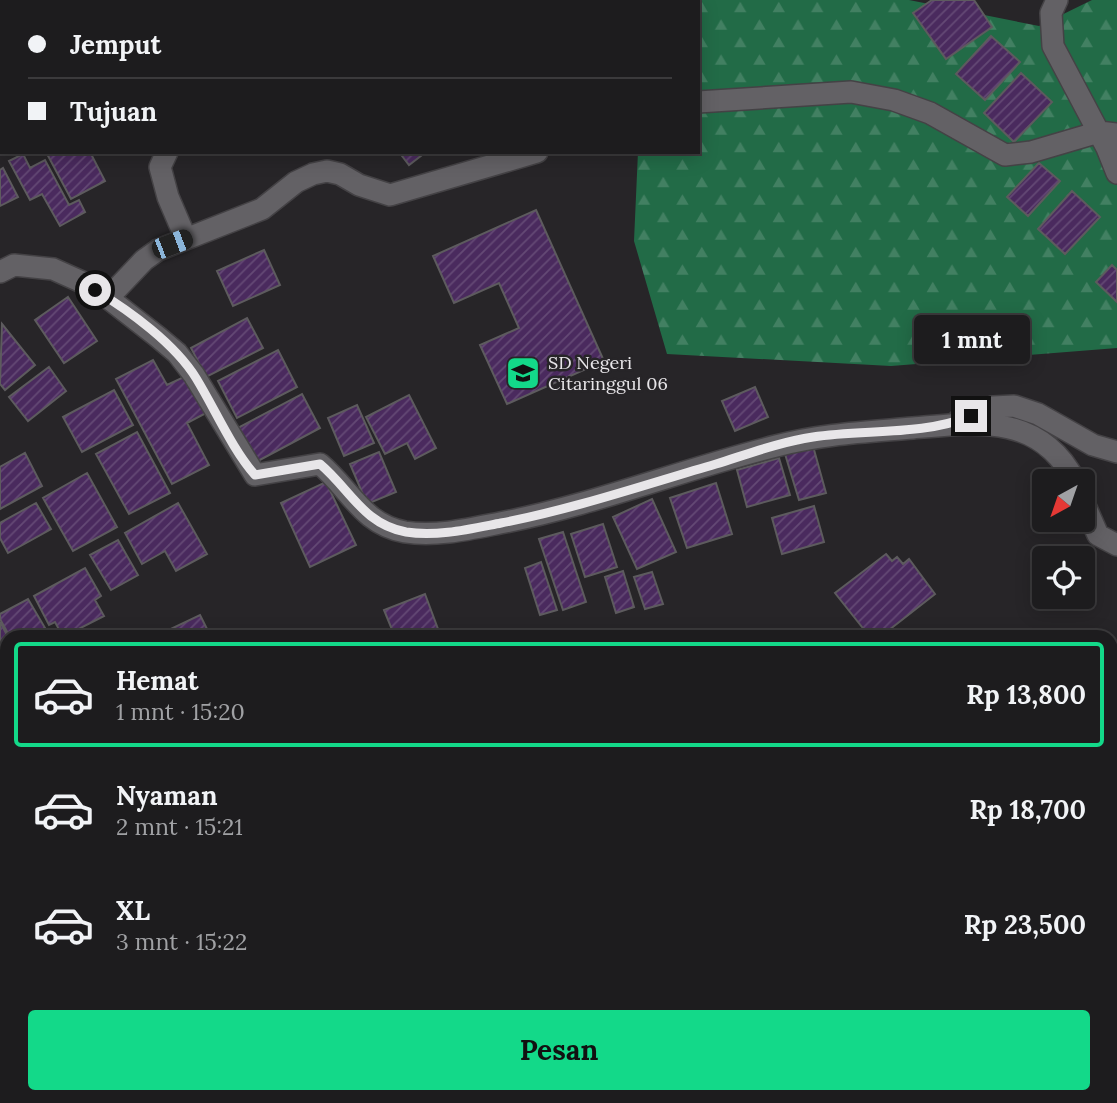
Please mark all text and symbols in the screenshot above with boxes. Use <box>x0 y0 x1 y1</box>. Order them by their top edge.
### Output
text: Jemput <box>70 28 161 61</box>
text: Tujuan <box>70 95 157 128</box>
car <box>149 227 196 261</box>
route start <box>79 274 111 306</box>
callout: 1 mnt <box>913 314 1029 364</box>
text: 1 mnt <box>942 325 1002 354</box>
place label: SD Negeri Citaringgul 06 <box>548 351 668 395</box>
school or university icon: SD Negeri Citaringgul 06 <box>504 354 542 392</box>
route end <box>955 400 987 432</box>
north arrow <box>1032 469 1096 532</box>
map controls <box>1032 469 1095 609</box>
button: locate <box>1032 546 1095 609</box>
icon: car <box>32 663 95 726</box>
text: Hemat <box>116 664 198 697</box>
text: Rp 13,800 <box>966 678 1086 711</box>
text: 1 mnt · 15:20 <box>116 697 245 726</box>
icon: car <box>32 778 95 841</box>
text: Nyaman <box>116 779 217 812</box>
text: Rp 18,700 <box>969 793 1086 826</box>
text: 2 mnt · 15:21 <box>116 812 243 841</box>
icon: car <box>32 893 95 956</box>
text: XL <box>116 894 150 927</box>
text: Rp 23,500 <box>964 908 1086 941</box>
text: 3 mnt · 15:22 <box>116 927 247 956</box>
button: Pesan <box>28 1010 1090 1090</box>

